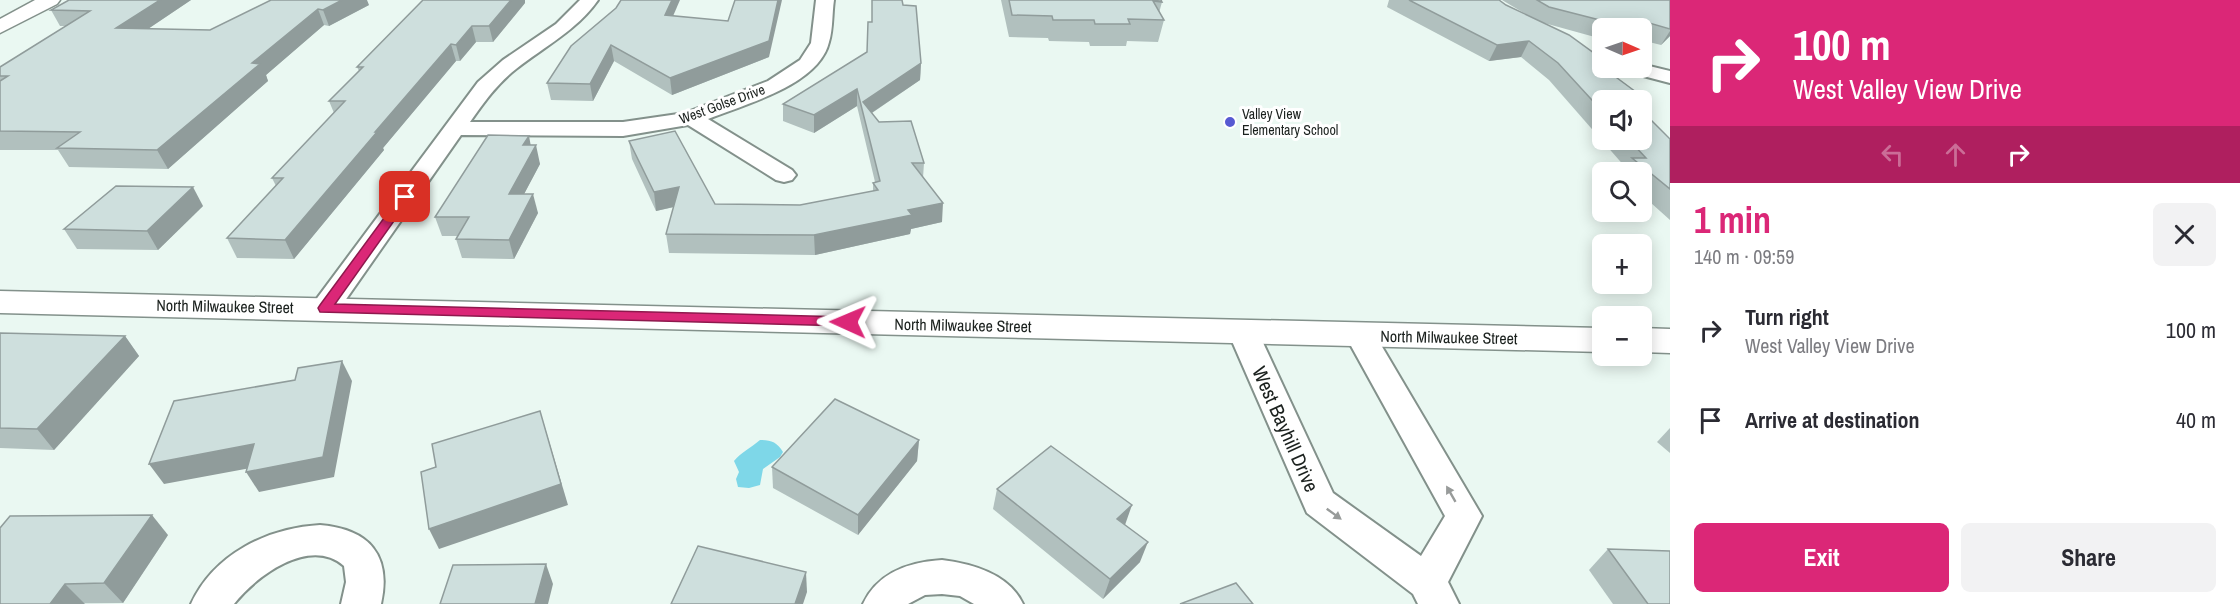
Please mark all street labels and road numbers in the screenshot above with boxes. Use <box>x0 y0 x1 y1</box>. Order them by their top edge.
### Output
street label: West Golse Drive <box>677 80 767 128</box>
street label: North Milwaukee Street <box>156 294 294 318</box>
street label: North Milwaukee Street <box>894 313 1032 337</box>
street label: North Milwaukee Street <box>1380 325 1518 349</box>
street label: West Bayhill Drive <box>1246 362 1326 496</box>

